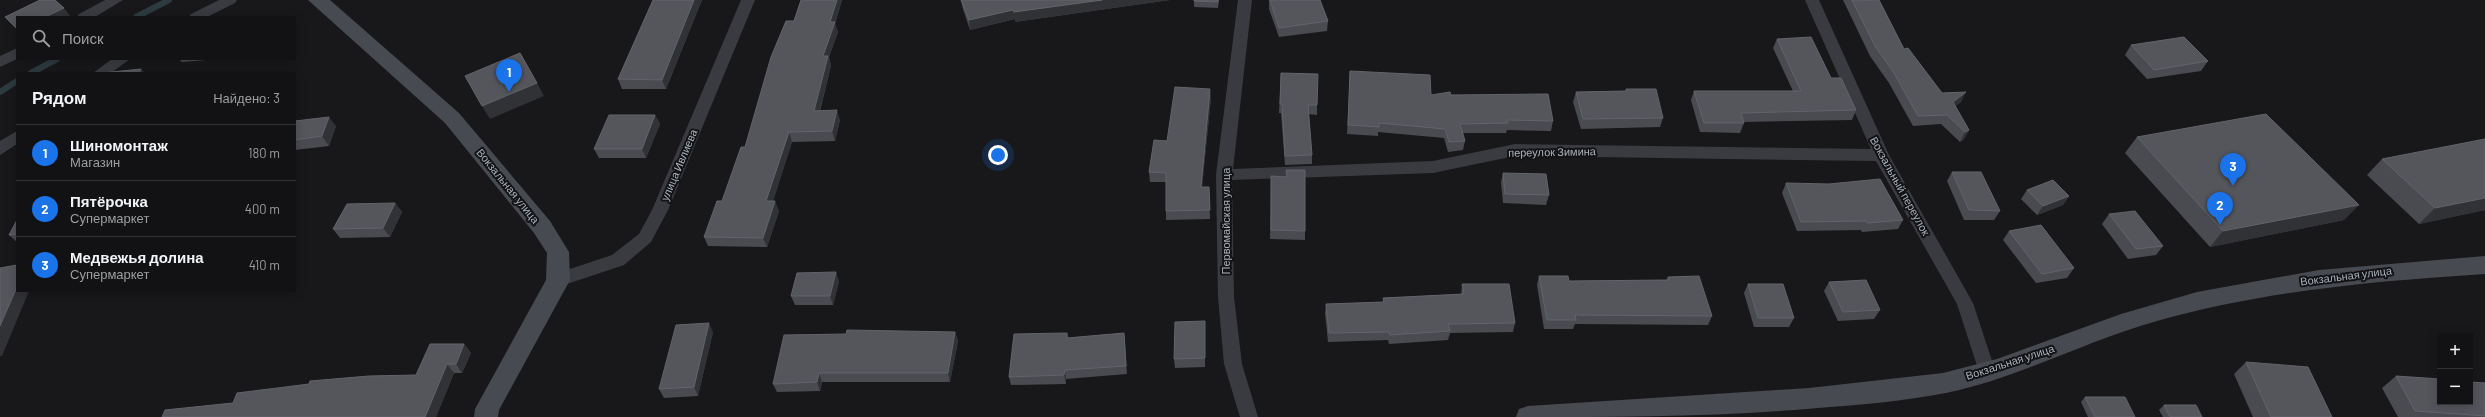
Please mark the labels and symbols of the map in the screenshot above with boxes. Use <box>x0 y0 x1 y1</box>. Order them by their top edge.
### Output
pin: 1 <box>496 59 522 92</box>
street label: улица Ивлиева <box>658 126 700 203</box>
street label: Вокзальный переулок <box>1868 134 1933 238</box>
street label: переулок Зимина <box>1508 144 1597 159</box>
your location <box>988 145 1008 165</box>
street label: Вокзальная улица <box>474 146 543 226</box>
pin: 3 <box>2220 153 2246 186</box>
street label: Первомайская улица <box>1219 167 1232 274</box>
pin: 2 <box>2207 192 2233 225</box>
street label: Вокзальная улица <box>2299 263 2393 288</box>
street label: Вокзальная улица <box>1964 341 2057 382</box>

